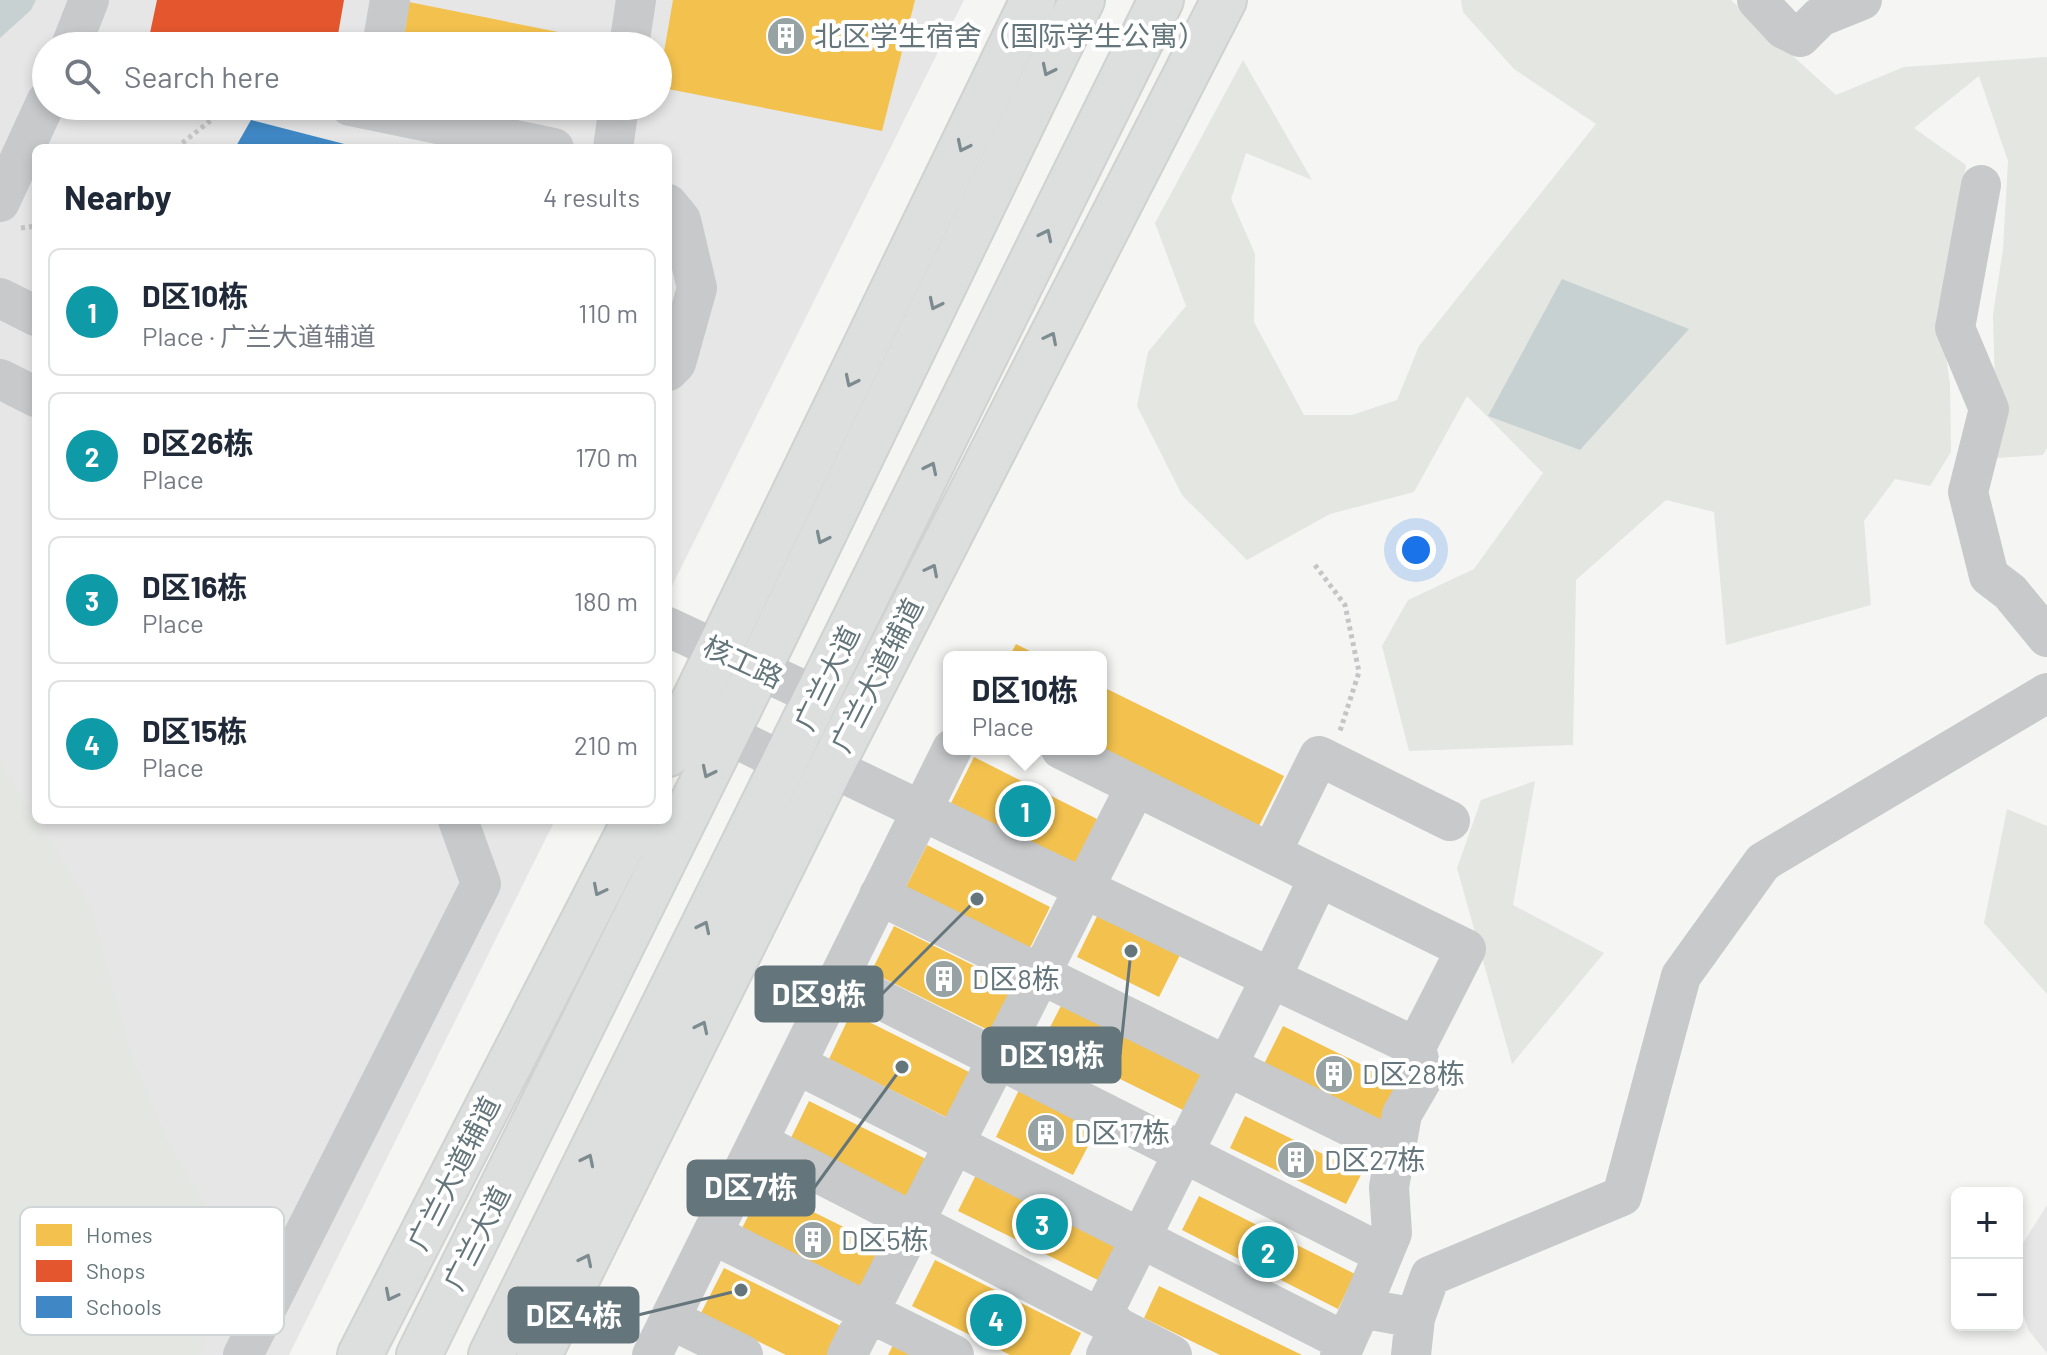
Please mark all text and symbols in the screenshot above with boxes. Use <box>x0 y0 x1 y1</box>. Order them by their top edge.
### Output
building icon: 北区学生宿舍（国际学生公寓） <box>765 15 807 57</box>
place label: 北区学生宿舍（国际学生公寓） <box>814 18 1206 52</box>
search box <box>32 32 672 120</box>
icon: search <box>60 54 104 98</box>
text: Search here <box>124 58 280 94</box>
one-way arrow <box>1042 62 1058 77</box>
one-way arrow <box>957 138 973 152</box>
text: Nearby <box>64 176 172 217</box>
text: 4 results <box>543 181 640 212</box>
one-way arrow <box>1036 228 1051 243</box>
text: D区10栋 <box>142 277 248 313</box>
one-way arrow <box>929 296 945 311</box>
text: 1 <box>87 297 97 328</box>
text: 110 m <box>578 297 638 328</box>
text: Place · 广兰大道辅道 <box>142 320 376 351</box>
one-way arrow <box>1041 332 1056 347</box>
one-way arrow <box>845 372 860 387</box>
text: D区26栋 <box>142 424 253 460</box>
text: 2 <box>85 441 99 472</box>
text: 170 m <box>575 441 638 472</box>
one-way arrow <box>921 462 936 477</box>
text: Place <box>142 463 204 494</box>
one-way arrow <box>816 530 832 545</box>
your location <box>1396 530 1436 570</box>
one-way arrow <box>922 563 937 578</box>
text: D区16栋 <box>142 568 247 604</box>
text: 3 <box>85 585 99 616</box>
text: 180 m <box>574 585 638 616</box>
street label: 广兰大道辅道 <box>824 593 930 757</box>
text: Place <box>142 607 204 638</box>
street label: 广兰大道 <box>787 620 867 736</box>
street label: 核工路 <box>698 628 789 694</box>
popup <box>943 651 1107 755</box>
text: D区10栋 <box>972 671 1078 707</box>
text: Place <box>972 710 1034 741</box>
text: D区15栋 <box>142 712 247 748</box>
text: 4 <box>84 729 100 760</box>
text: 210 m <box>574 729 638 760</box>
text: Place <box>142 751 204 782</box>
one-way arrow <box>702 764 718 778</box>
pin: 1 <box>999 781 1051 841</box>
one-way arrow <box>594 881 609 896</box>
one-way arrow <box>694 920 709 935</box>
building icon: D区8栋 <box>923 958 965 1000</box>
place label: D区8栋 <box>972 961 1060 995</box>
callout: D区9栋 <box>756 967 882 1021</box>
text: D区9栋 <box>772 975 866 1011</box>
one-way arrow <box>692 1021 708 1035</box>
callout: D区19栋 <box>983 1028 1120 1082</box>
text: D区19栋 <box>999 1036 1105 1072</box>
building icon: D区28栋 <box>1313 1053 1355 1095</box>
place label: D区28栋 <box>1362 1056 1465 1090</box>
street label: 广兰大道辅道 <box>401 1091 507 1255</box>
building icon: D区17栋 <box>1025 1112 1067 1154</box>
place label: D区17栋 <box>1074 1115 1170 1149</box>
building icon: D区27栋 <box>1275 1139 1317 1181</box>
place label: D区27栋 <box>1324 1142 1426 1176</box>
one-way arrow <box>578 1153 594 1168</box>
callout: D区7栋 <box>688 1161 814 1215</box>
text: D区7栋 <box>704 1168 798 1204</box>
street label: 广兰大道 <box>437 1180 517 1296</box>
map controls <box>1951 1187 2023 1331</box>
button: + <box>1951 1187 2023 1259</box>
pin: 3 <box>1016 1194 1068 1254</box>
legend <box>20 1207 284 1335</box>
building icon: D区5栋 <box>792 1219 834 1261</box>
text: Homes <box>86 1221 153 1247</box>
place label: D区5栋 <box>841 1222 929 1256</box>
pin: 2 <box>1242 1222 1294 1282</box>
one-way arrow <box>576 1254 592 1268</box>
text: Shops <box>86 1257 145 1283</box>
button: − <box>1951 1259 2023 1331</box>
one-way arrow <box>385 1287 401 1302</box>
callout: D区4栋 <box>509 1288 638 1342</box>
pin: 4 <box>970 1290 1022 1350</box>
text: Schools <box>86 1293 162 1319</box>
text: D区4栋 <box>526 1296 622 1332</box>

